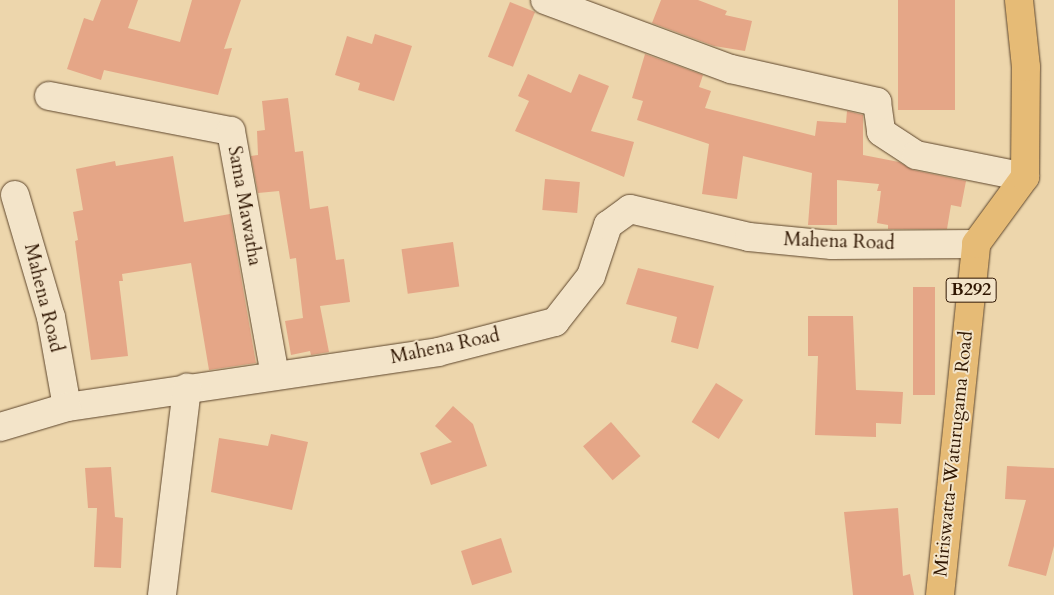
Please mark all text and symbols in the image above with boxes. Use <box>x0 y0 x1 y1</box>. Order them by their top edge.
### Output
street label: Sama Mawatha <box>222 144 266 268</box>
street label: Mahena Road <box>783 229 895 255</box>
street label: Mahena Road <box>19 241 67 355</box>
road number: B292 <box>945 274 997 306</box>
street label: Mahena Road <box>388 324 502 370</box>
street label: Miriswatta-Waturugama Road <box>930 330 978 578</box>

